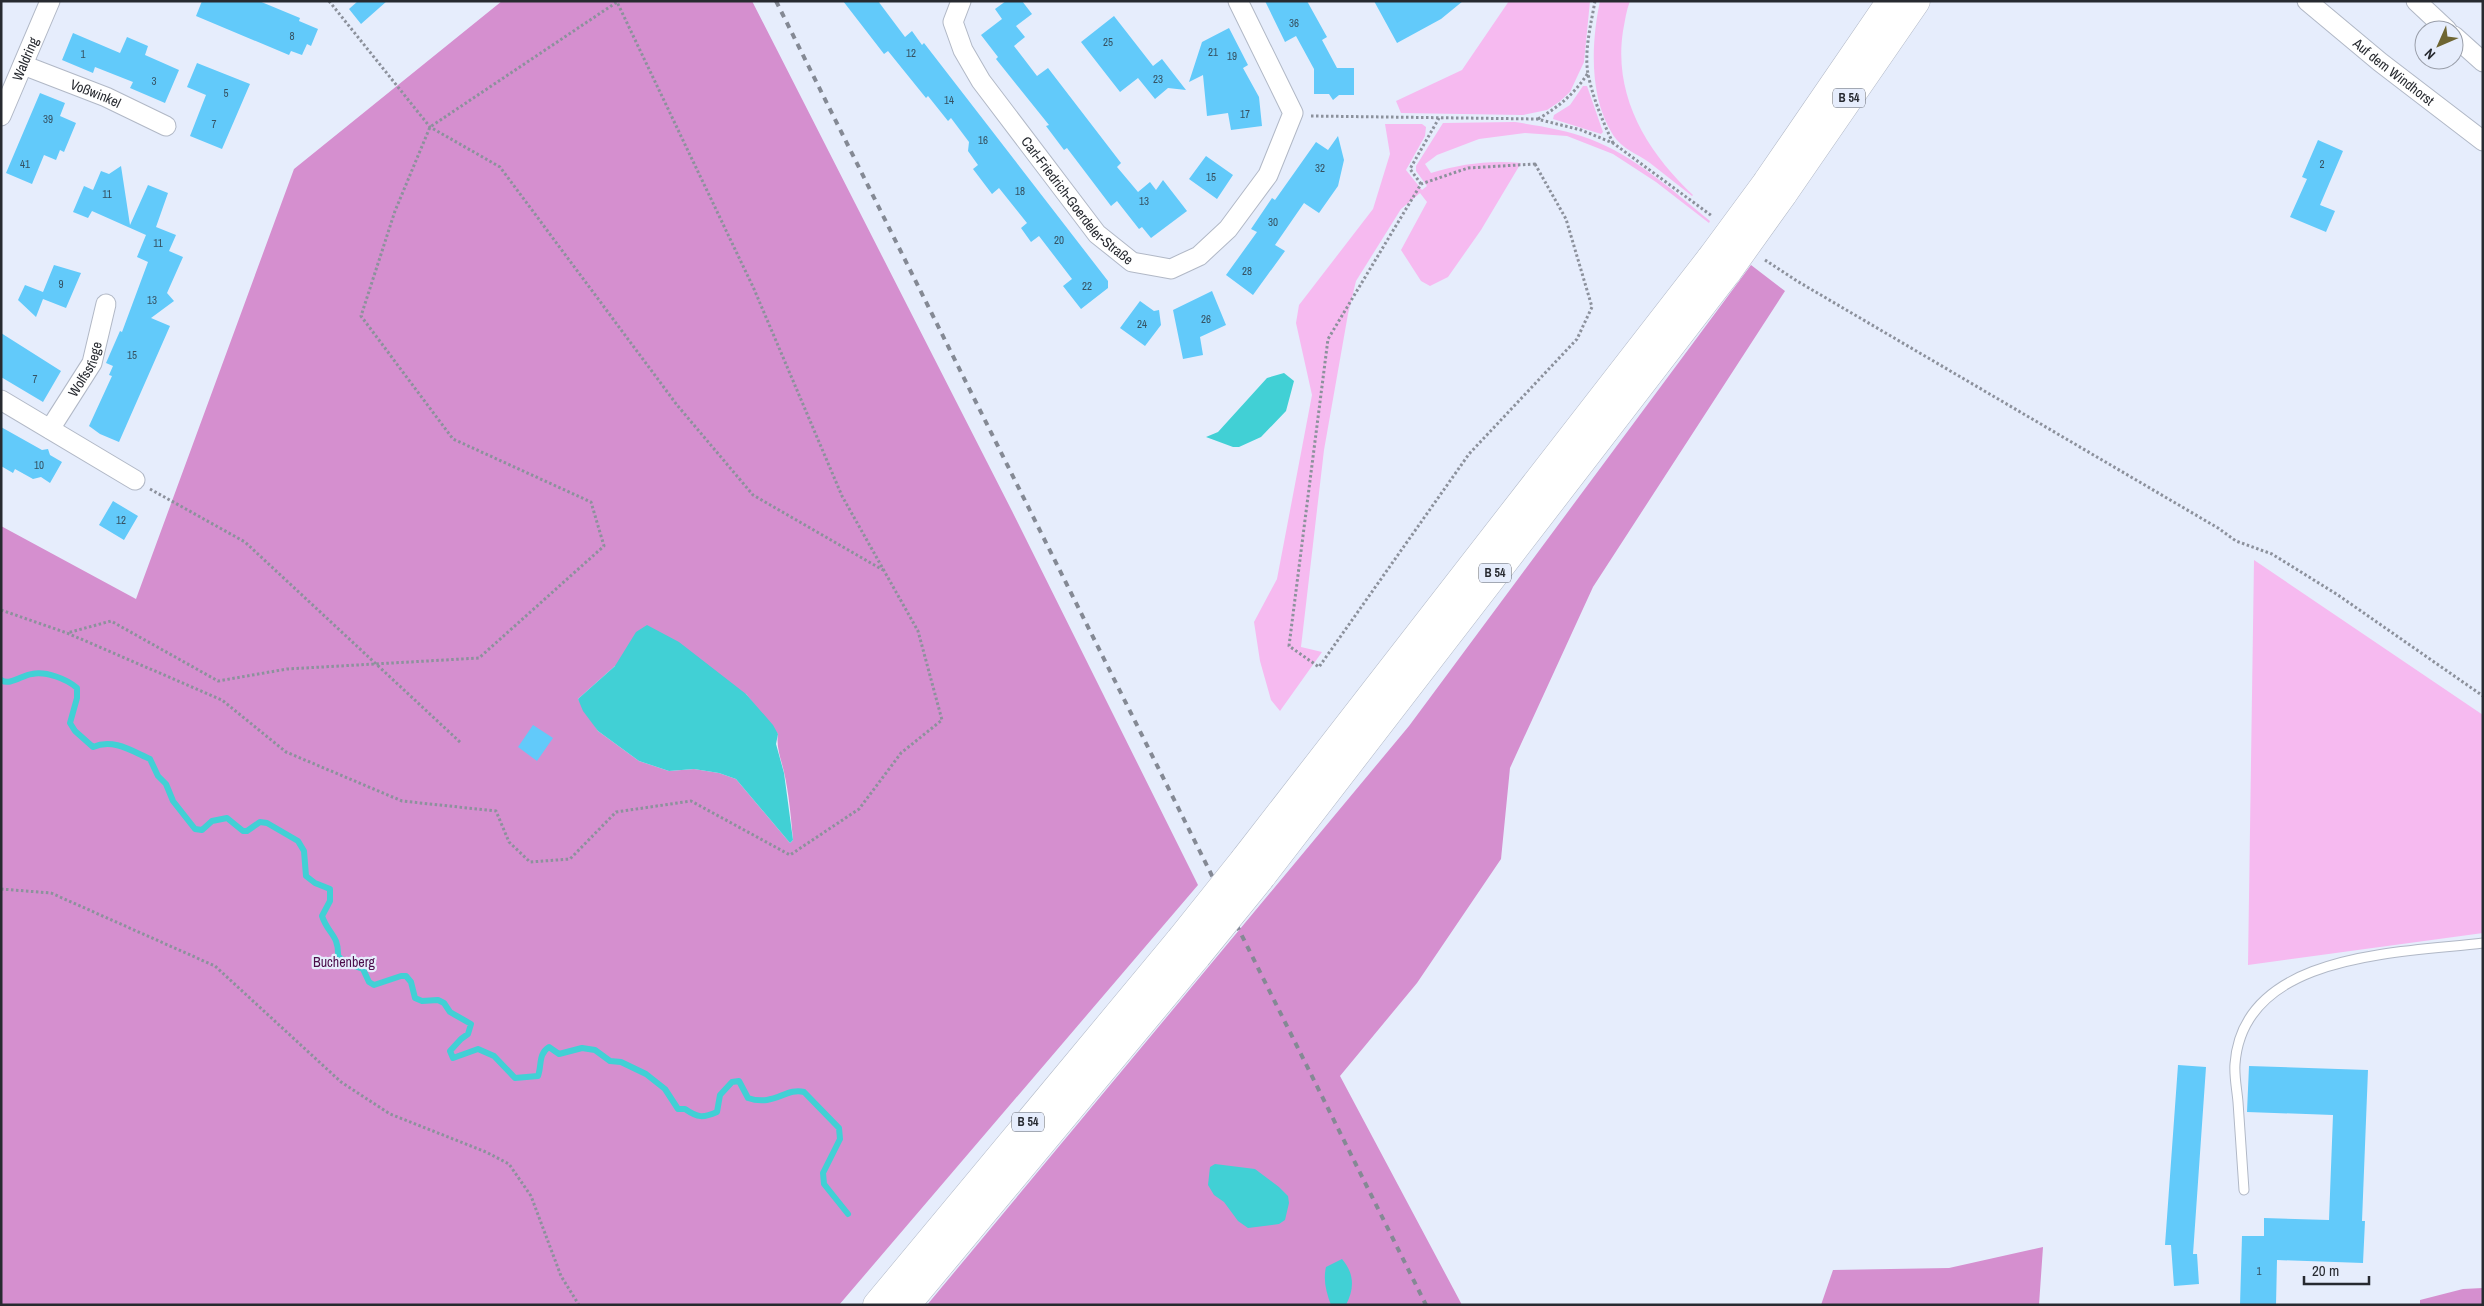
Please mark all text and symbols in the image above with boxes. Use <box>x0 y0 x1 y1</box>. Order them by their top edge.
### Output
house number: 36 <box>1289 16 1299 30</box>
north arrow <box>2414 20 2464 70</box>
house number: 8 <box>289 29 295 43</box>
street label: Waldring <box>8 34 43 83</box>
street label: Auf dem Windhorst <box>2349 34 2438 109</box>
house number: 25 <box>1103 35 1113 49</box>
house number: 21 <box>1208 45 1218 59</box>
text: N <box>2421 45 2439 63</box>
house number: 12 <box>906 46 916 60</box>
house number: 1 <box>80 47 86 61</box>
house number: 19 <box>1227 49 1237 63</box>
house number: 23 <box>1153 72 1163 86</box>
house number: 3 <box>151 74 157 88</box>
street label: Voßwinkel <box>68 75 124 112</box>
house number: 5 <box>223 86 229 100</box>
road number: B 54 <box>1833 89 1865 108</box>
house number: 14 <box>944 93 954 107</box>
house number: 17 <box>1240 107 1250 121</box>
house number: 39 <box>43 112 53 126</box>
house number: 7 <box>211 117 217 131</box>
house number: 16 <box>978 133 988 147</box>
street label: Carl-Friedrich-Goerdeler-Straße <box>1017 133 1137 269</box>
house number: 41 <box>20 157 30 171</box>
house number: 2 <box>2319 157 2325 171</box>
house number: 32 <box>1315 161 1325 175</box>
house number: 15 <box>1206 170 1216 184</box>
house number: 18 <box>1015 184 1025 198</box>
house number: 11 <box>102 187 112 201</box>
house number: 13 <box>1139 194 1149 208</box>
house number: 30 <box>1268 215 1278 229</box>
house number: 20 <box>1054 233 1064 247</box>
house number: 11 <box>153 236 163 250</box>
house number: 28 <box>1242 264 1252 278</box>
house number: 9 <box>58 277 64 291</box>
house number: 22 <box>1082 279 1092 293</box>
house number: 13 <box>147 293 157 307</box>
house number: 26 <box>1201 312 1211 326</box>
house number: 24 <box>1137 317 1147 331</box>
street label: Wolfsstiege <box>64 340 106 400</box>
house number: 15 <box>127 348 137 362</box>
house number: 7 <box>32 372 38 386</box>
house number: 10 <box>34 458 44 472</box>
house number: 12 <box>116 513 126 527</box>
road number: B 54 <box>1479 564 1511 582</box>
park label: Buchenberg <box>313 953 376 971</box>
road number: B 54 <box>1012 1112 1044 1132</box>
scale bar <box>2304 1254 2369 1286</box>
text: 20 m <box>2312 1260 2339 1281</box>
house number: 1 <box>2256 1264 2262 1278</box>

